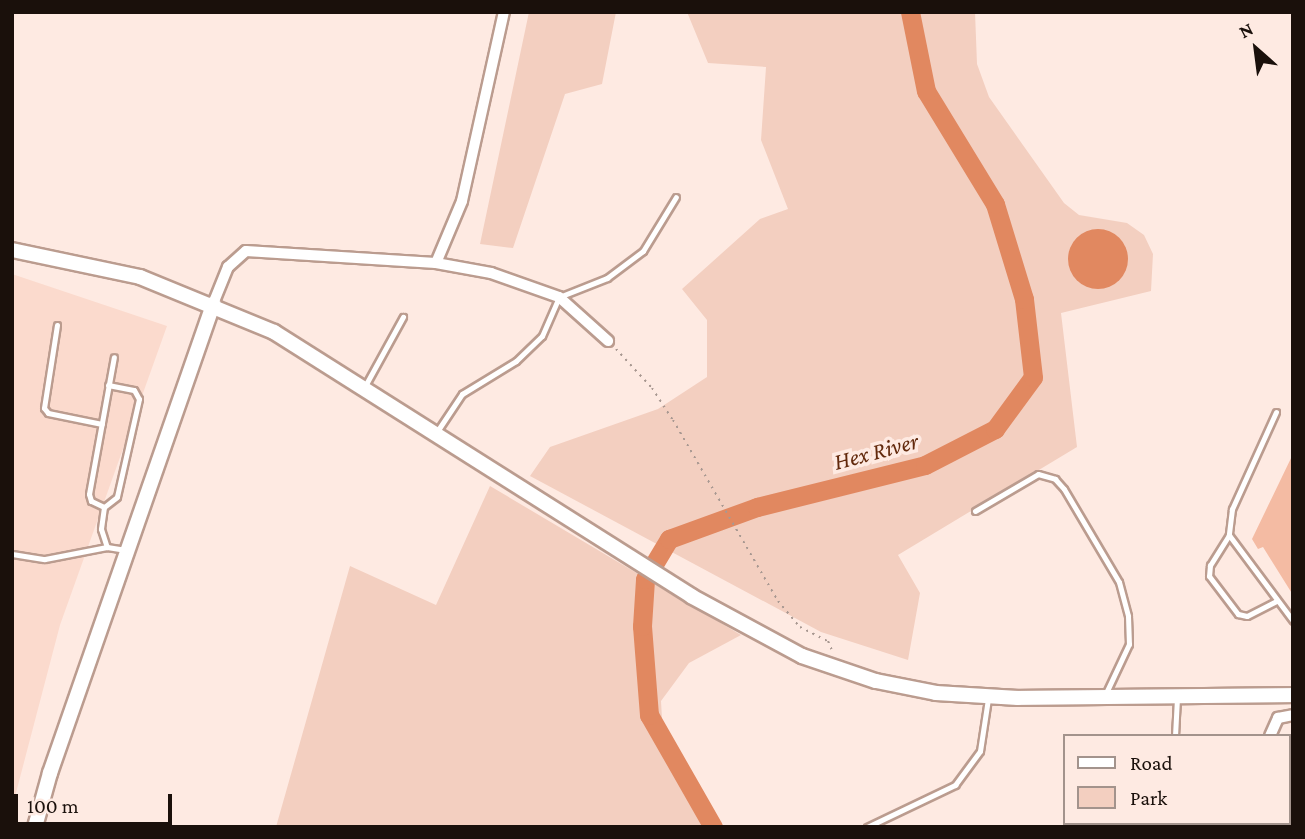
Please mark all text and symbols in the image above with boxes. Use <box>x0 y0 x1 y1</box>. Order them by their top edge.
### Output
north arrow <box>1221 14 1291 84</box>
text: N <box>1235 18 1257 42</box>
water label: Hex River <box>831 426 921 476</box>
legend <box>1064 734 1291 825</box>
text: Road <box>1130 751 1173 775</box>
scale bar <box>18 780 175 824</box>
text: Park <box>1130 786 1167 810</box>
text: 100 m <box>27 794 79 818</box>

